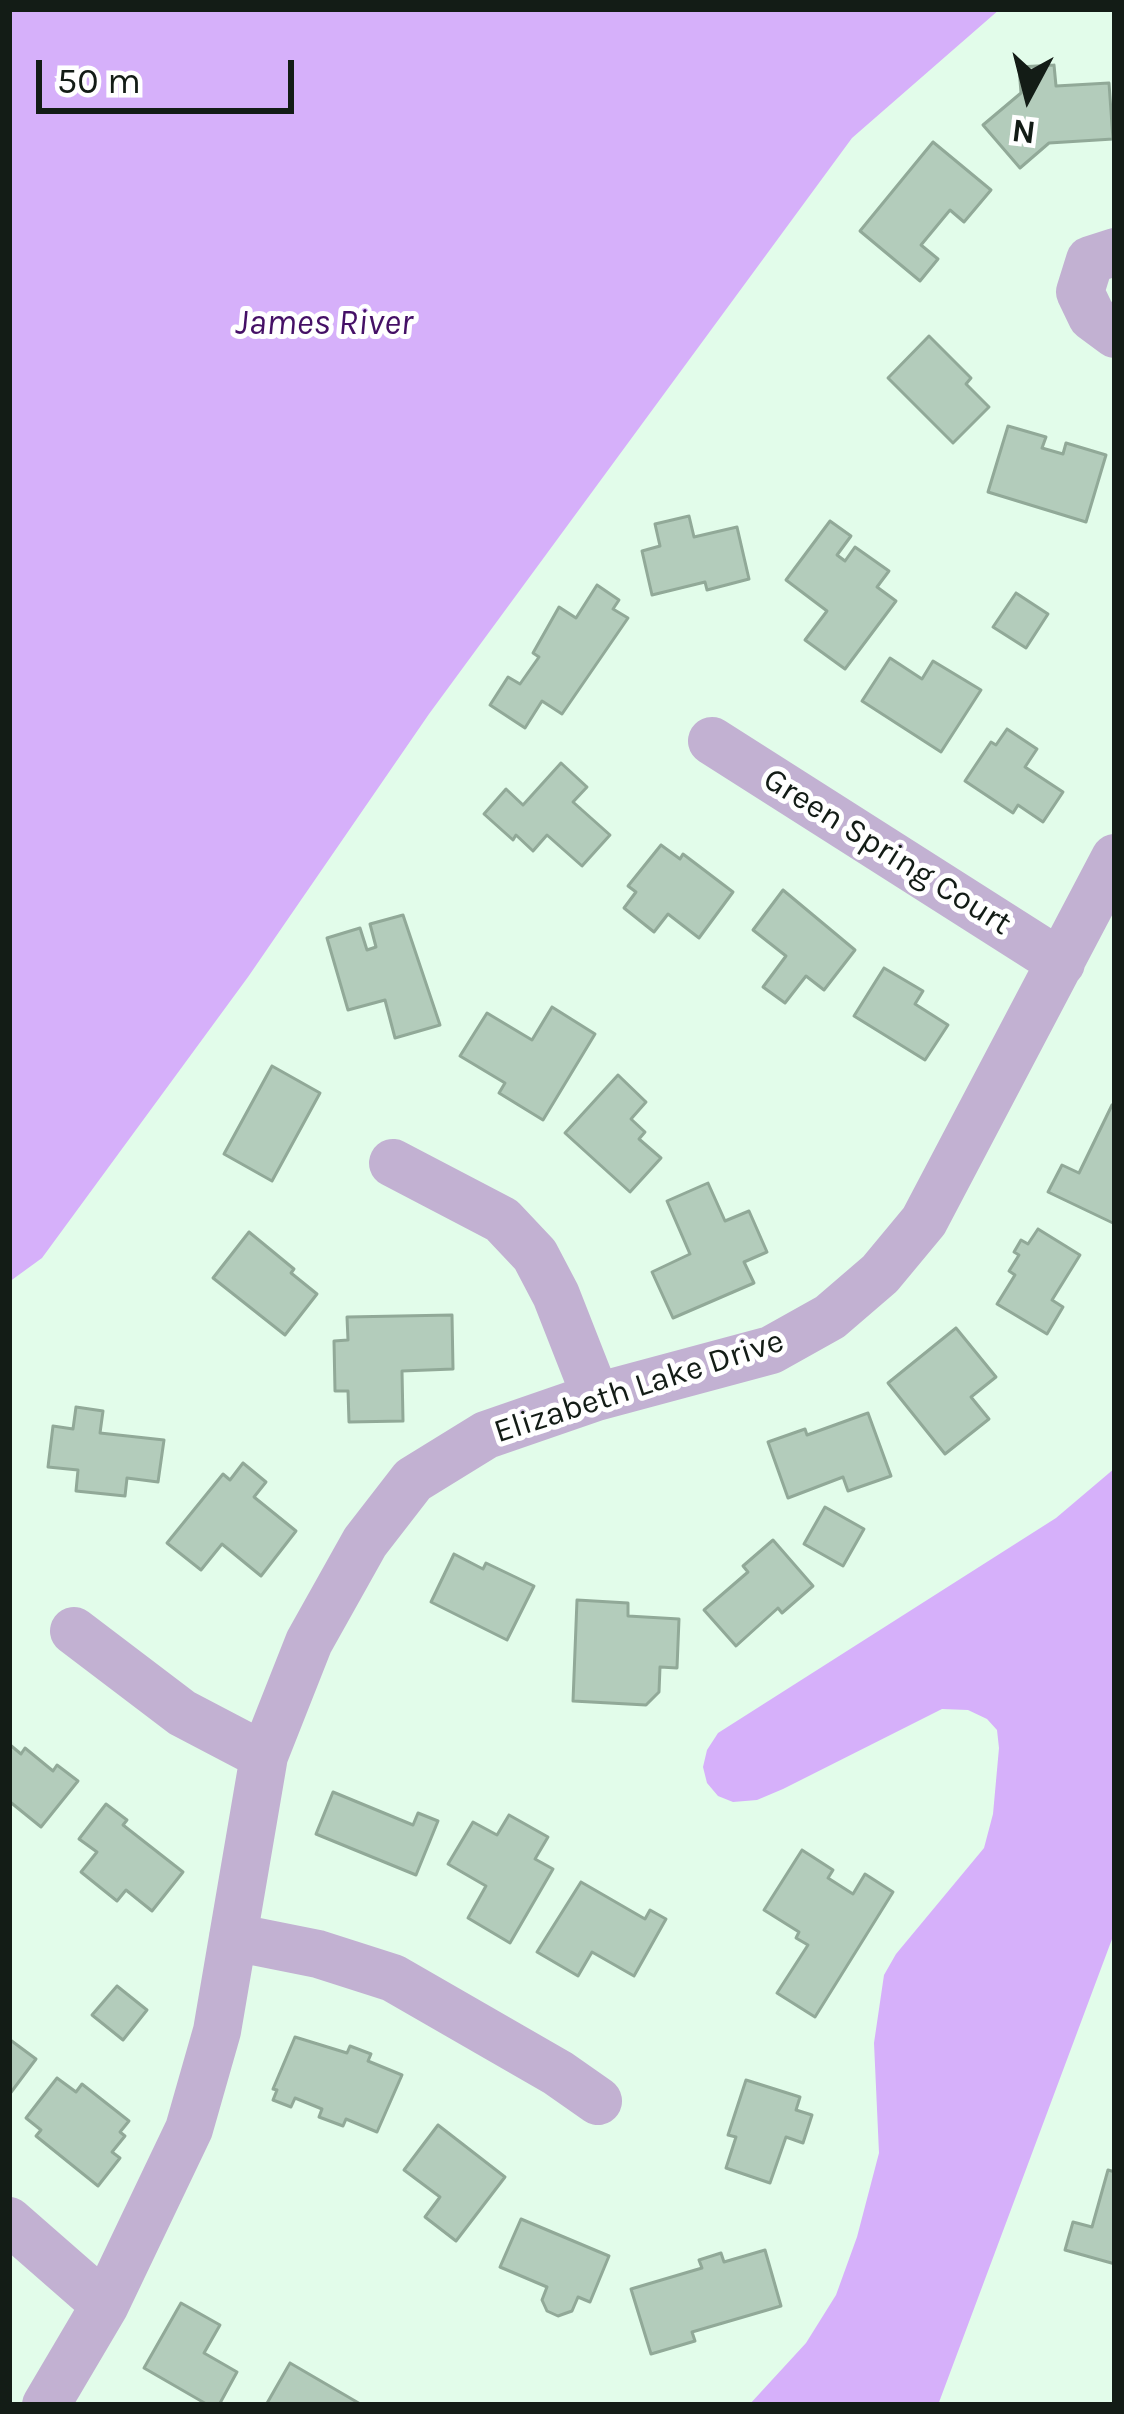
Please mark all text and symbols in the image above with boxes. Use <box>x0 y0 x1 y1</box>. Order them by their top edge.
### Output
scale bar <box>42 36 300 110</box>
north arrow <box>968 36 1088 156</box>
text: 50 m <box>57 60 141 102</box>
text: N <box>1010 111 1038 152</box>
water label: James River <box>235 302 413 346</box>
street label: Green Spring Court <box>756 760 1018 944</box>
street label: Elizabeth Lake Drive <box>489 1321 789 1453</box>

